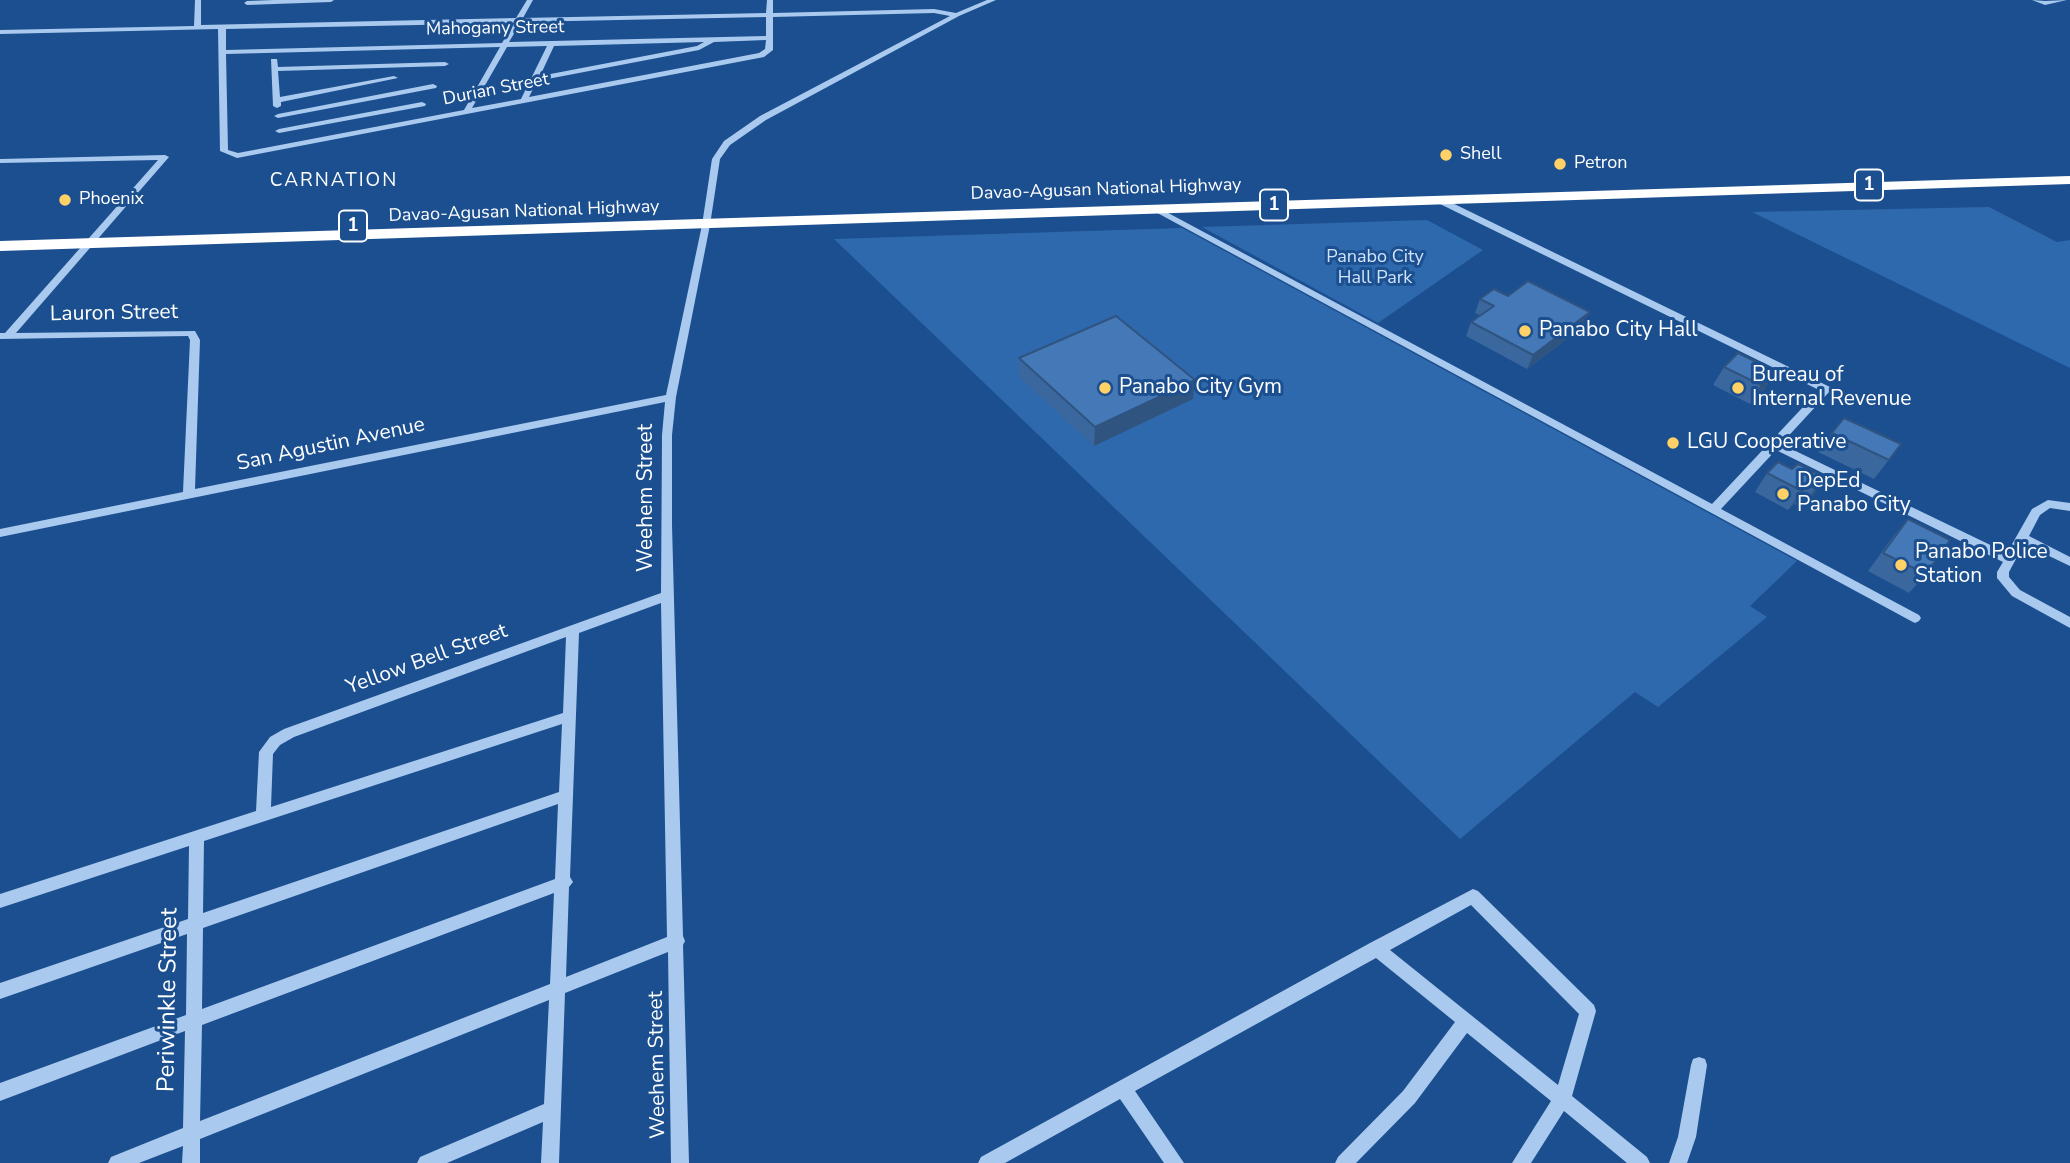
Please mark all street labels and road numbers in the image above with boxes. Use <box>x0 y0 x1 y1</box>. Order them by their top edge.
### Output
street label: Mahogany Street <box>426 17 564 41</box>
street label: Durian Street <box>441 69 551 111</box>
road number: 1 <box>1855 169 1883 200</box>
street label: Davao-Agusan National Highway <box>970 174 1242 206</box>
road number: 1 <box>1260 190 1288 220</box>
street label: Davao-Agusan National Highway <box>388 196 660 228</box>
road number: 1 <box>339 210 367 242</box>
street label: Lauron Street <box>50 300 178 328</box>
street label: San Agustin Avenue <box>235 413 427 477</box>
street label: Weehem Street <box>634 424 660 572</box>
street label: Yellow Bell Street <box>343 619 511 701</box>
street label: Periwinkle Street <box>153 908 185 1092</box>
street label: Weehem Street <box>644 991 672 1139</box>

